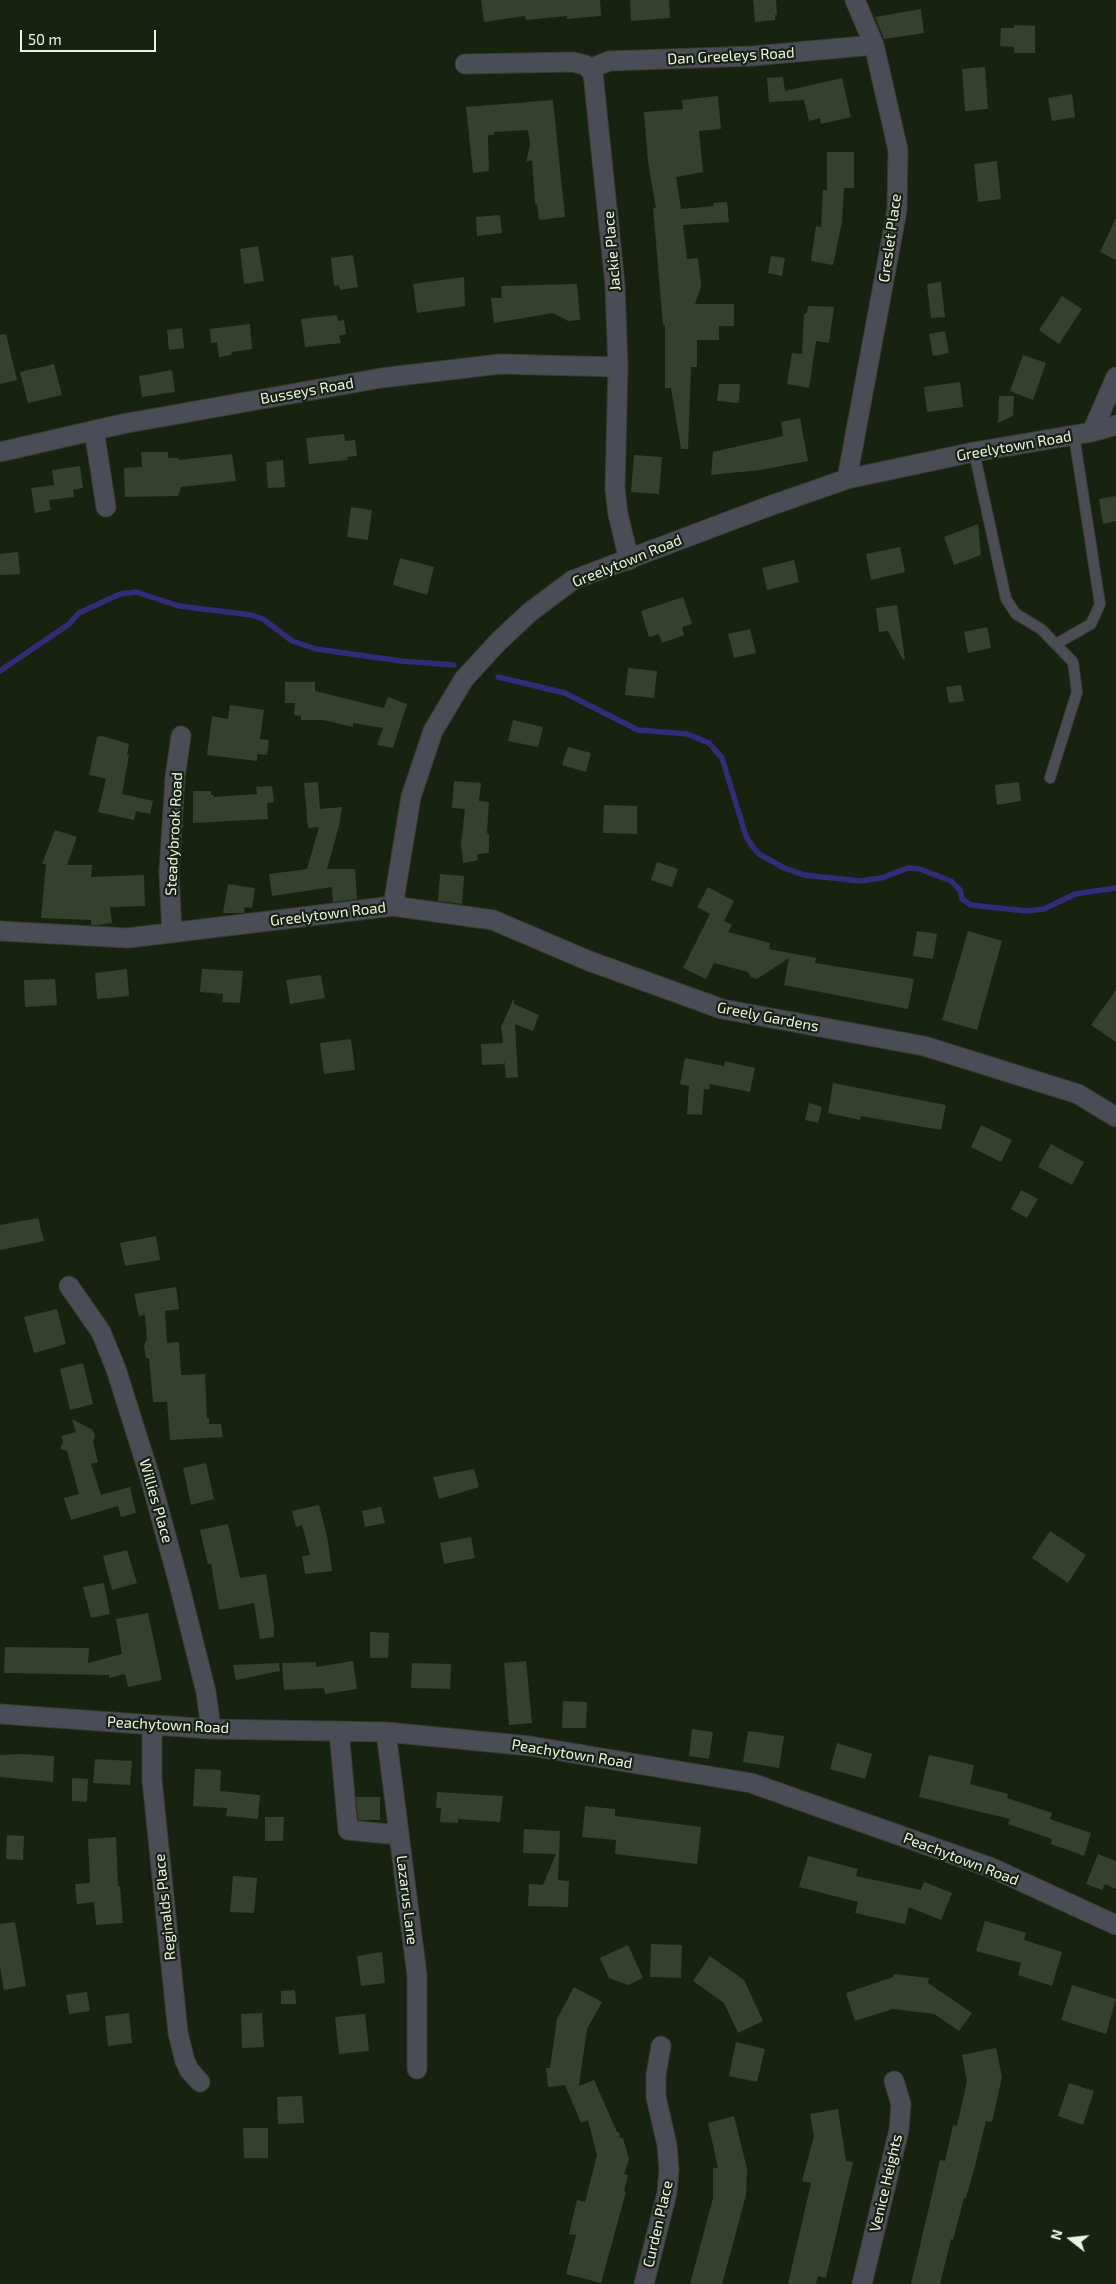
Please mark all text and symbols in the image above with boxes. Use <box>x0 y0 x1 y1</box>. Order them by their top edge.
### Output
scale bar <box>22 20 159 52</box>
text: 50 m <box>28 30 62 48</box>
street label: Dan Greeleys Road <box>667 44 795 68</box>
street label: Greslet Place <box>875 193 905 283</box>
street label: Jackie Place <box>600 210 624 292</box>
street label: Busseys Road <box>259 374 355 408</box>
street label: Greelytown Road <box>955 427 1073 465</box>
street label: Greelytown Road <box>570 531 684 591</box>
street label: Steadybrook Road <box>162 772 186 896</box>
street label: Greelytown Road <box>269 898 387 930</box>
street label: Greely Gardens <box>716 998 820 1036</box>
street label: Willies Place <box>135 1457 177 1545</box>
street label: Peachytown Road <box>107 1713 229 1737</box>
street label: Peachytown Road <box>510 1736 634 1772</box>
street label: Peachytown Road <box>901 1829 1021 1889</box>
street label: Reginalds Place <box>150 1853 180 1961</box>
street label: Lazarus Lane <box>393 1854 421 1946</box>
street label: Venice Heights <box>866 2132 906 2234</box>
street label: Curden Place <box>639 2179 677 2269</box>
north arrow <box>1046 2214 1096 2264</box>
text: N <box>1047 2228 1066 2242</box>

